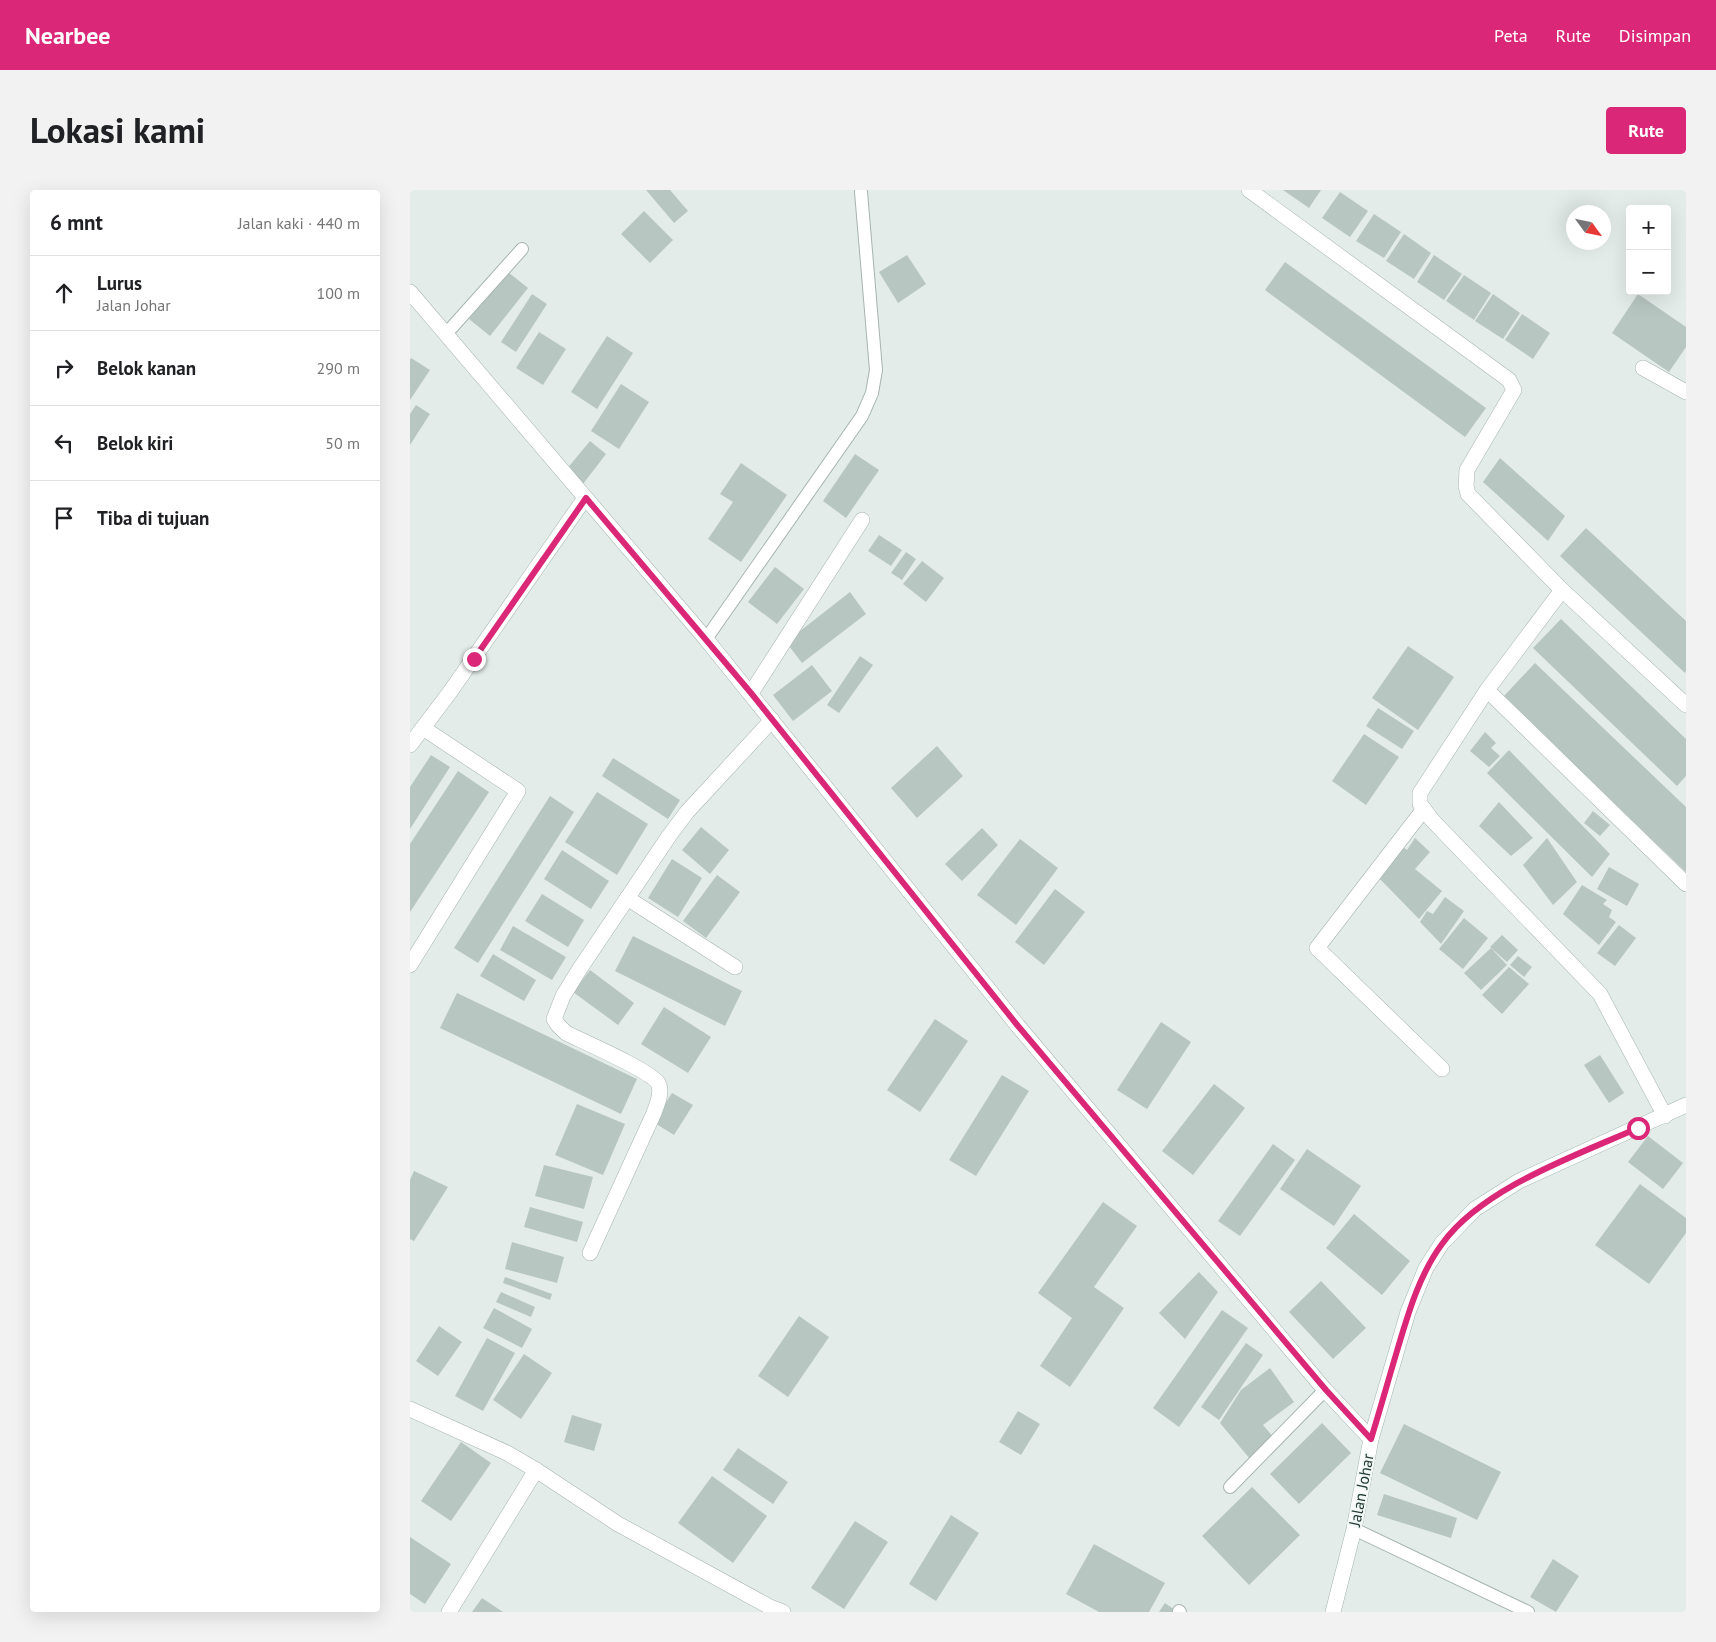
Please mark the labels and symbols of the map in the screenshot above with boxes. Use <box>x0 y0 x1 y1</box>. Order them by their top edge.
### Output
north arrow <box>1566 205 1611 250</box>
route end <box>463 648 486 671</box>
route start <box>1627 1117 1650 1140</box>
street label: Jalan Johar <box>1344 1451 1378 1529</box>

